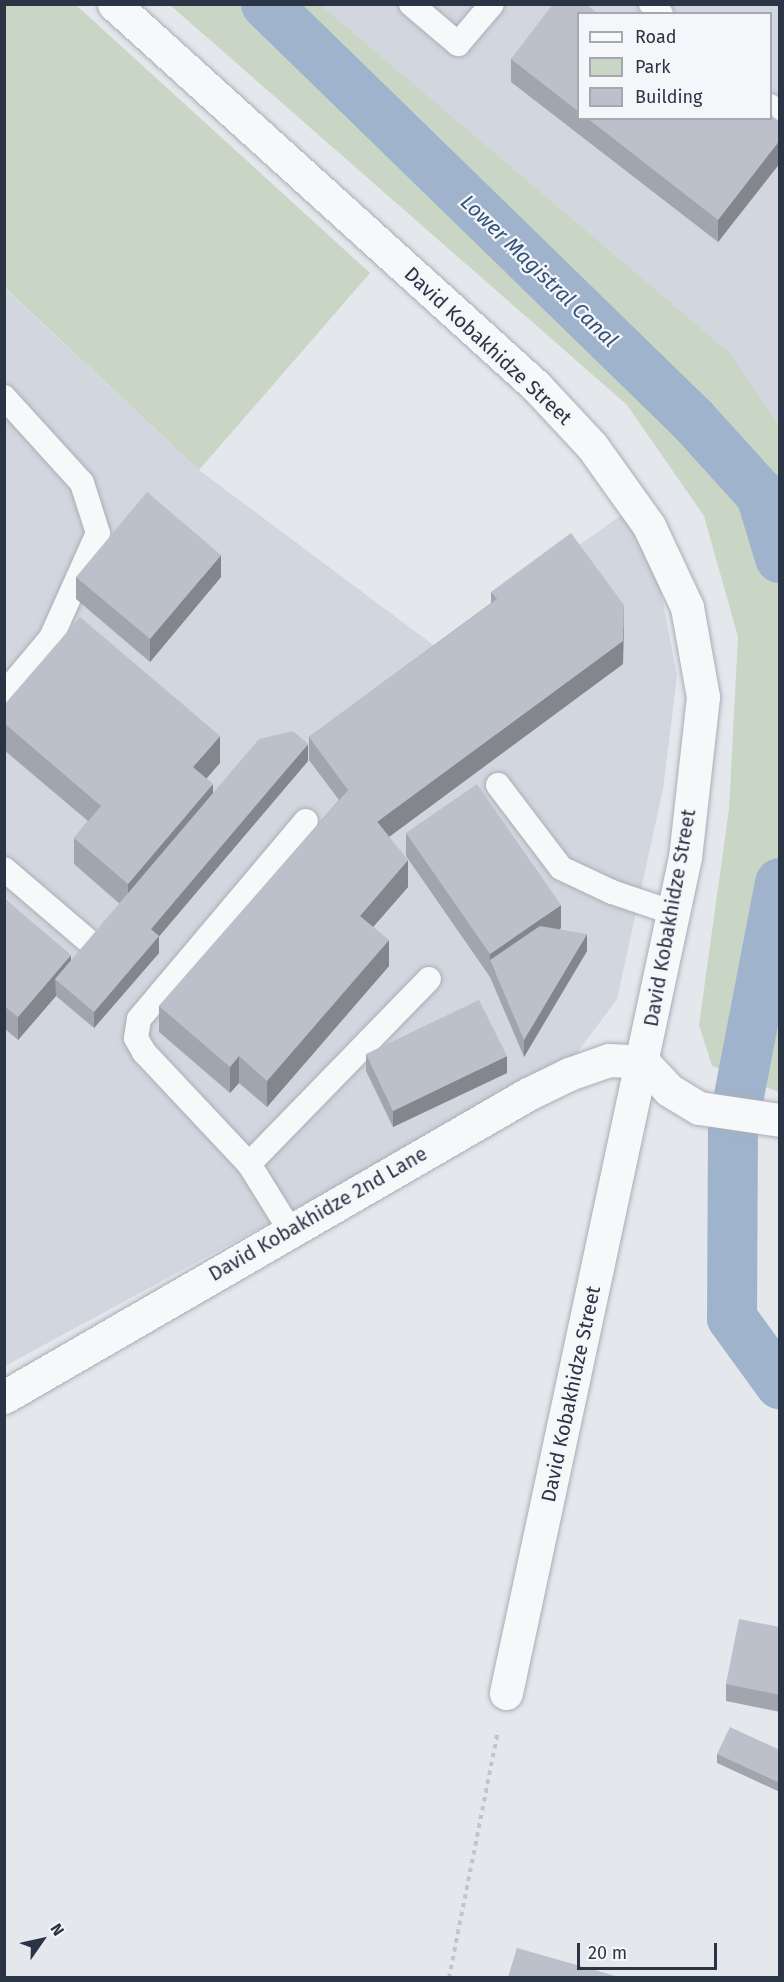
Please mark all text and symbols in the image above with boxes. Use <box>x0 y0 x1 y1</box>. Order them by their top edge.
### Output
legend <box>577 12 772 120</box>
text: Road <box>635 26 677 48</box>
text: Park <box>635 56 670 78</box>
text: Building <box>635 86 702 108</box>
water label: Lower Magistral Canal <box>455 189 623 353</box>
street label: David Kobakhidze Street <box>399 262 577 430</box>
street label: David Kobakhidze Street <box>639 807 701 1029</box>
street label: David Kobakhidze 2nd Lane <box>205 1142 431 1286</box>
street label: David Kobakhidze Street <box>536 1284 606 1504</box>
north arrow <box>12 1910 72 1970</box>
text: N <box>46 1920 68 1939</box>
scale bar <box>580 1931 720 1969</box>
text: 20 m <box>588 1942 627 1964</box>

